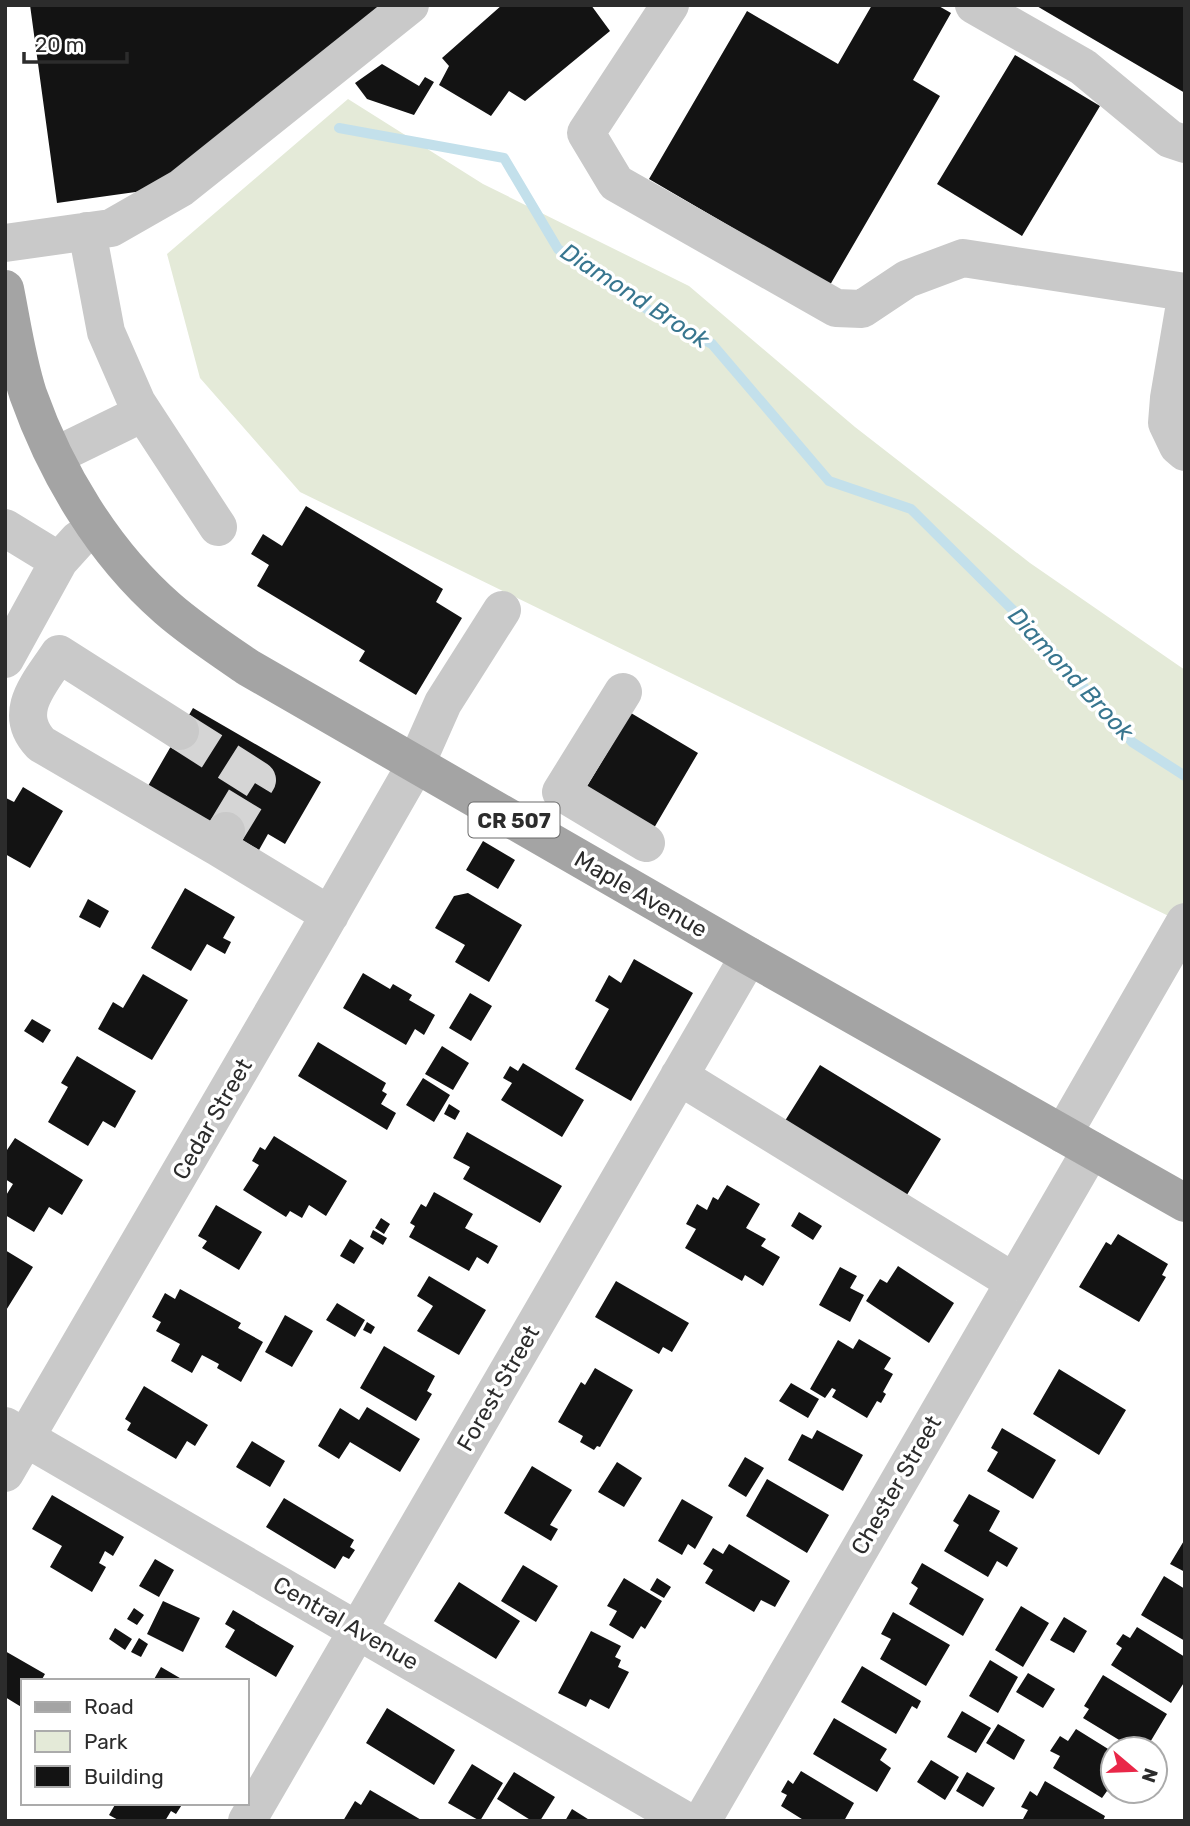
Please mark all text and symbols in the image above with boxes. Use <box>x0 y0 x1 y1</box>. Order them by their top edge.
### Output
scale bar <box>24 21 128 65</box>
text: 20 m <box>35 32 84 57</box>
water label: Diamond Brook <box>556 238 715 355</box>
water label: Diamond Brook <box>1002 602 1140 747</box>
road number: CR 507 <box>468 802 560 838</box>
street label: Maple Avenue <box>570 845 712 943</box>
street label: Cedar Street <box>166 1054 258 1184</box>
street label: Forest Street <box>451 1320 545 1456</box>
street label: Chester Street <box>845 1410 947 1560</box>
street label: Central Avenue <box>268 1570 424 1676</box>
legend <box>21 1679 248 1805</box>
text: Road <box>84 1694 134 1719</box>
text: Park <box>84 1729 128 1754</box>
north arrow <box>1099 1735 1169 1805</box>
text: Building <box>84 1764 164 1789</box>
text: N <box>1137 1765 1163 1786</box>

